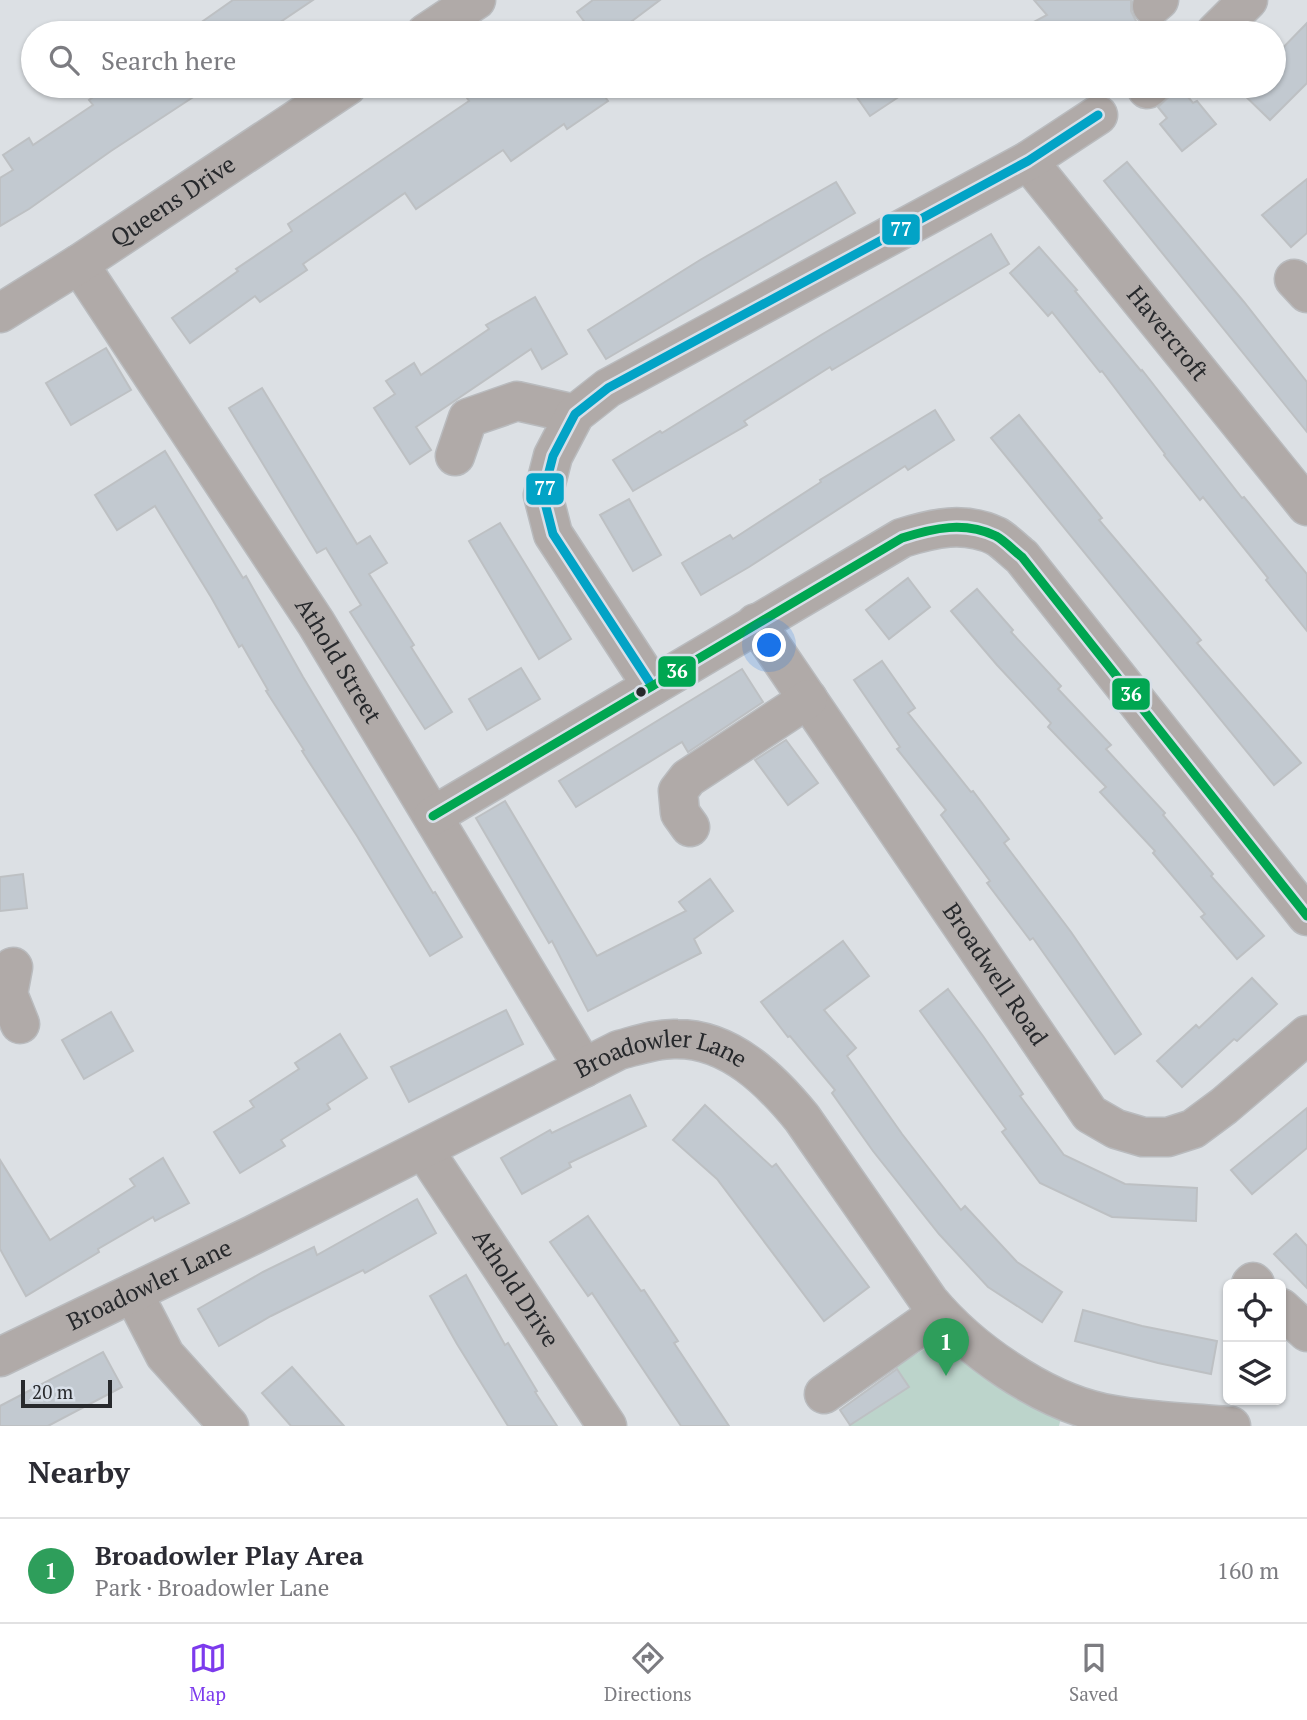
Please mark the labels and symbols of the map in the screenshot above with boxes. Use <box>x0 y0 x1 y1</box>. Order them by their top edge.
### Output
street label: Queens Drive <box>104 148 241 254</box>
line badge: 77 <box>881 213 921 246</box>
text: 77 <box>890 216 912 241</box>
street label: Havercroft <box>1120 279 1216 387</box>
line badge: 77 <box>525 472 565 506</box>
text: 77 <box>534 475 556 500</box>
street label: Athold Street <box>289 591 390 729</box>
your location <box>752 628 786 662</box>
line badge: 36 <box>657 655 697 688</box>
text: 36 <box>666 658 688 683</box>
line badge: 36 <box>1111 677 1151 711</box>
text: 36 <box>1120 681 1142 706</box>
unlabelled marker <box>634 685 648 699</box>
street label: Broadwell Road <box>936 896 1056 1051</box>
street label: Broadowler Lane <box>569 1022 754 1085</box>
street label: Athold Drive <box>466 1223 567 1353</box>
street label: Broadowler Lane <box>61 1231 237 1337</box>
pin: 1 <box>923 1318 969 1376</box>
scale bar <box>21 1377 112 1409</box>

